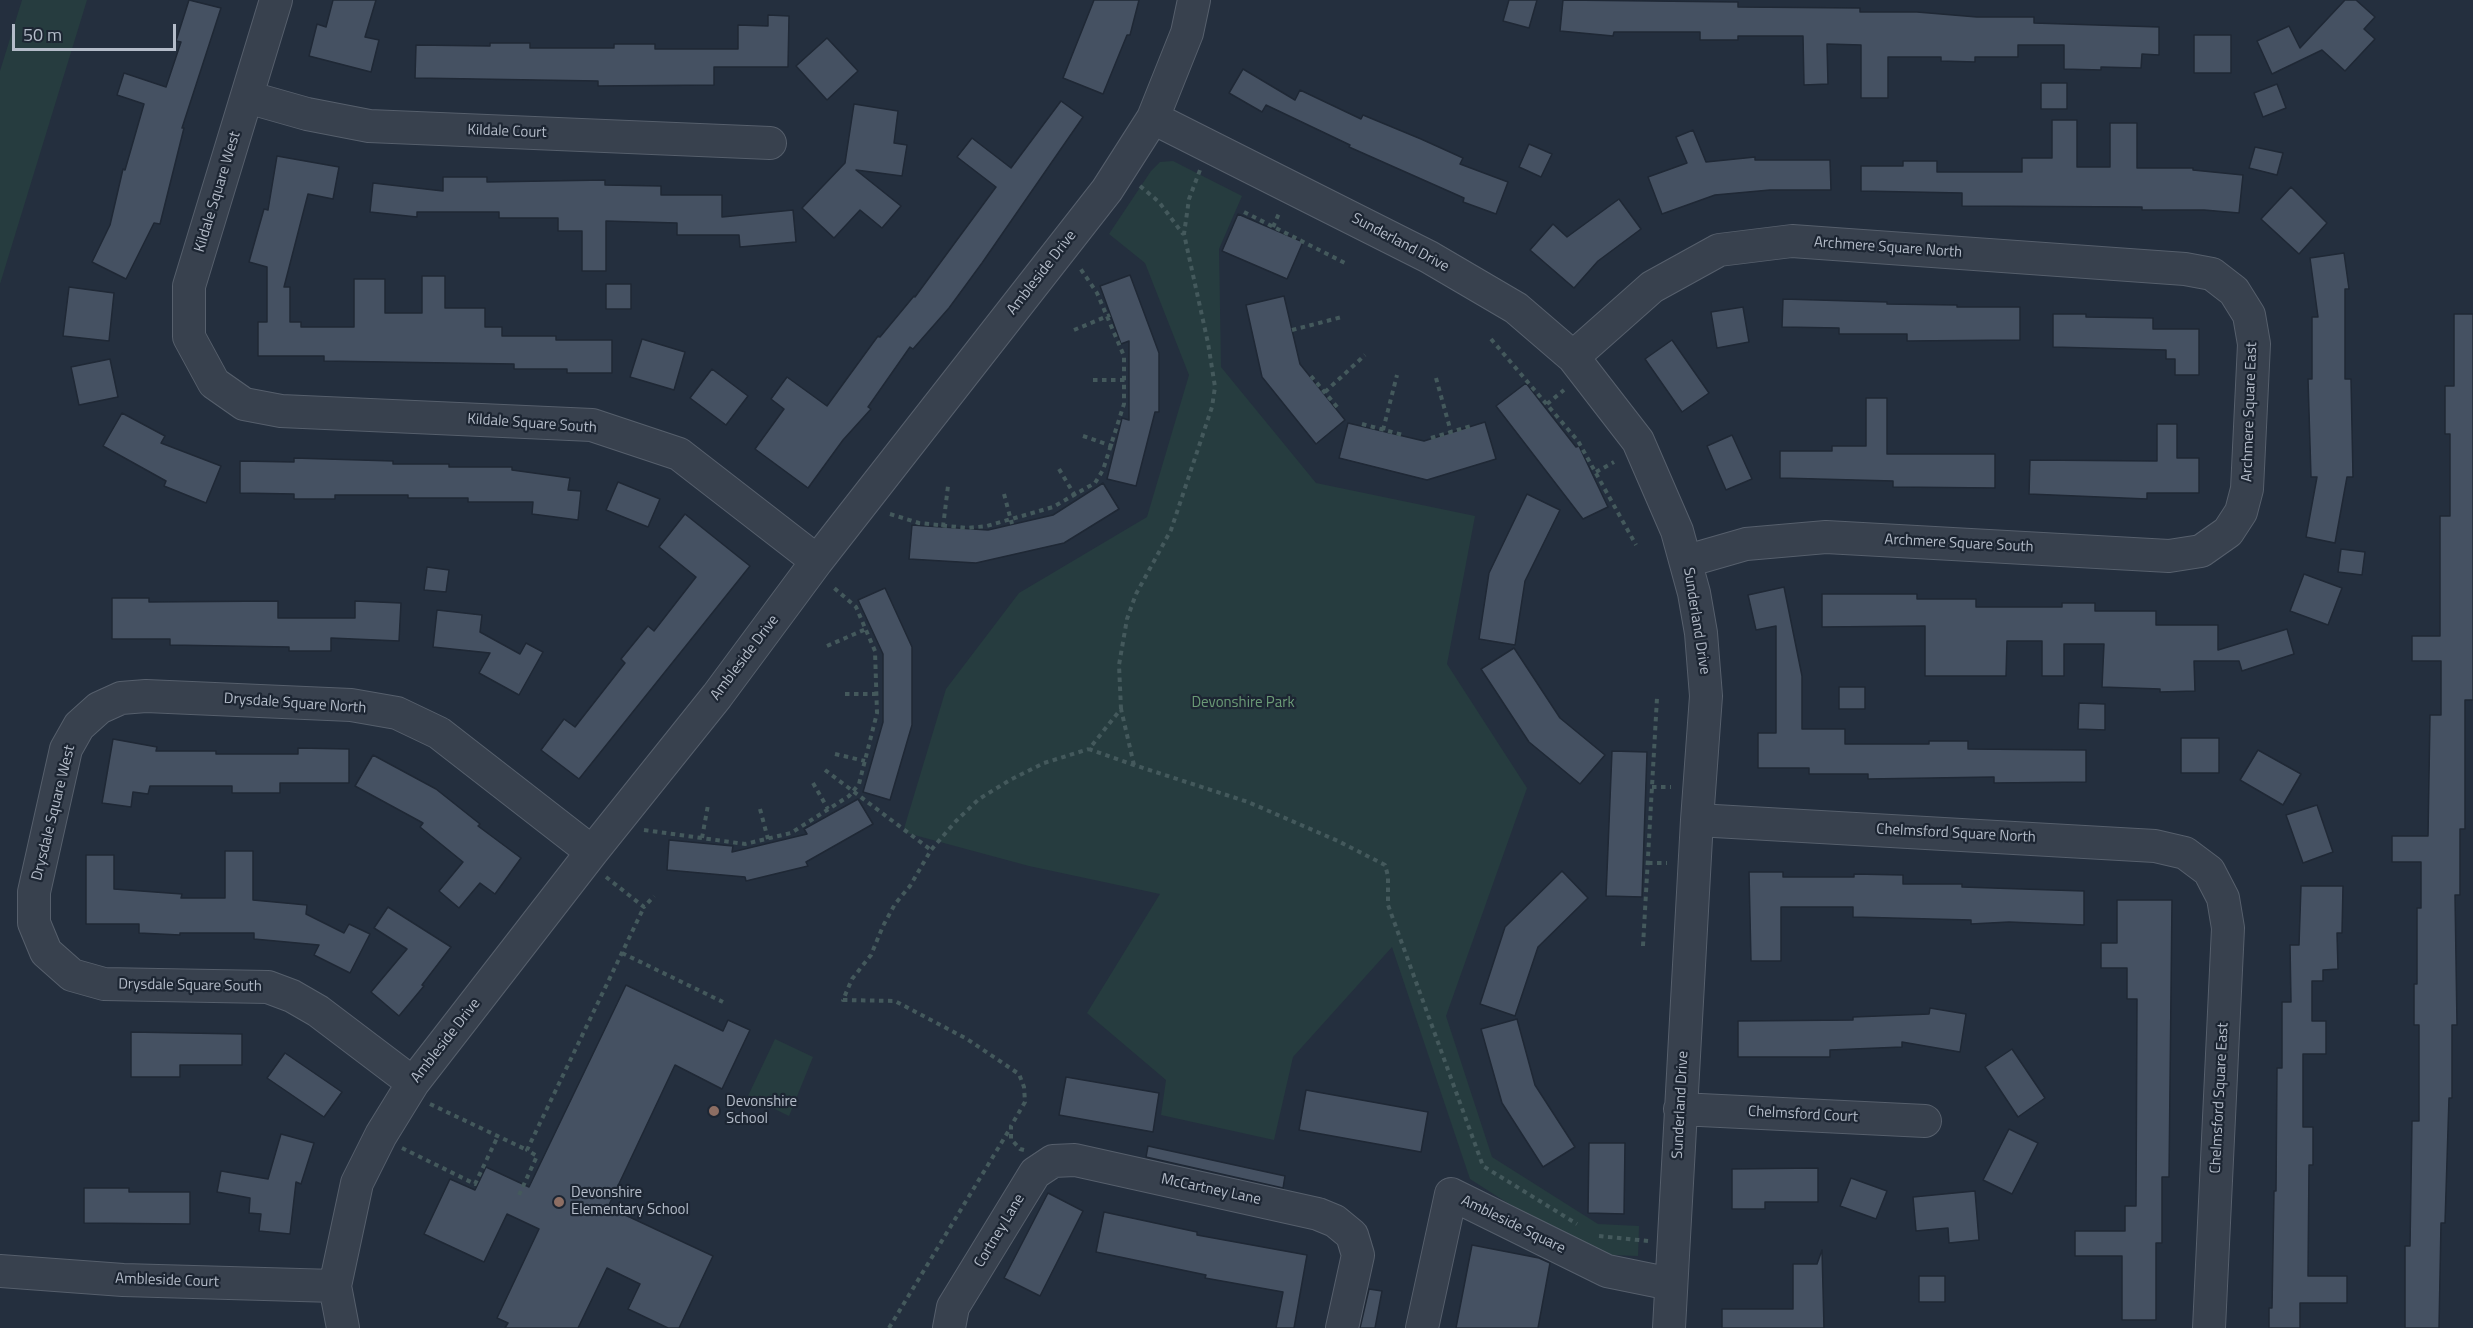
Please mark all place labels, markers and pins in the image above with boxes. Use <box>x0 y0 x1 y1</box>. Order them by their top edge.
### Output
place label: Devonshire School <box>726 1093 797 1128</box>
marker: Devonshire School <box>707 1104 721 1118</box>
place label: Devonshire Elementary School <box>571 1184 689 1219</box>
marker: Devonshire Elementary School <box>552 1195 566 1209</box>

